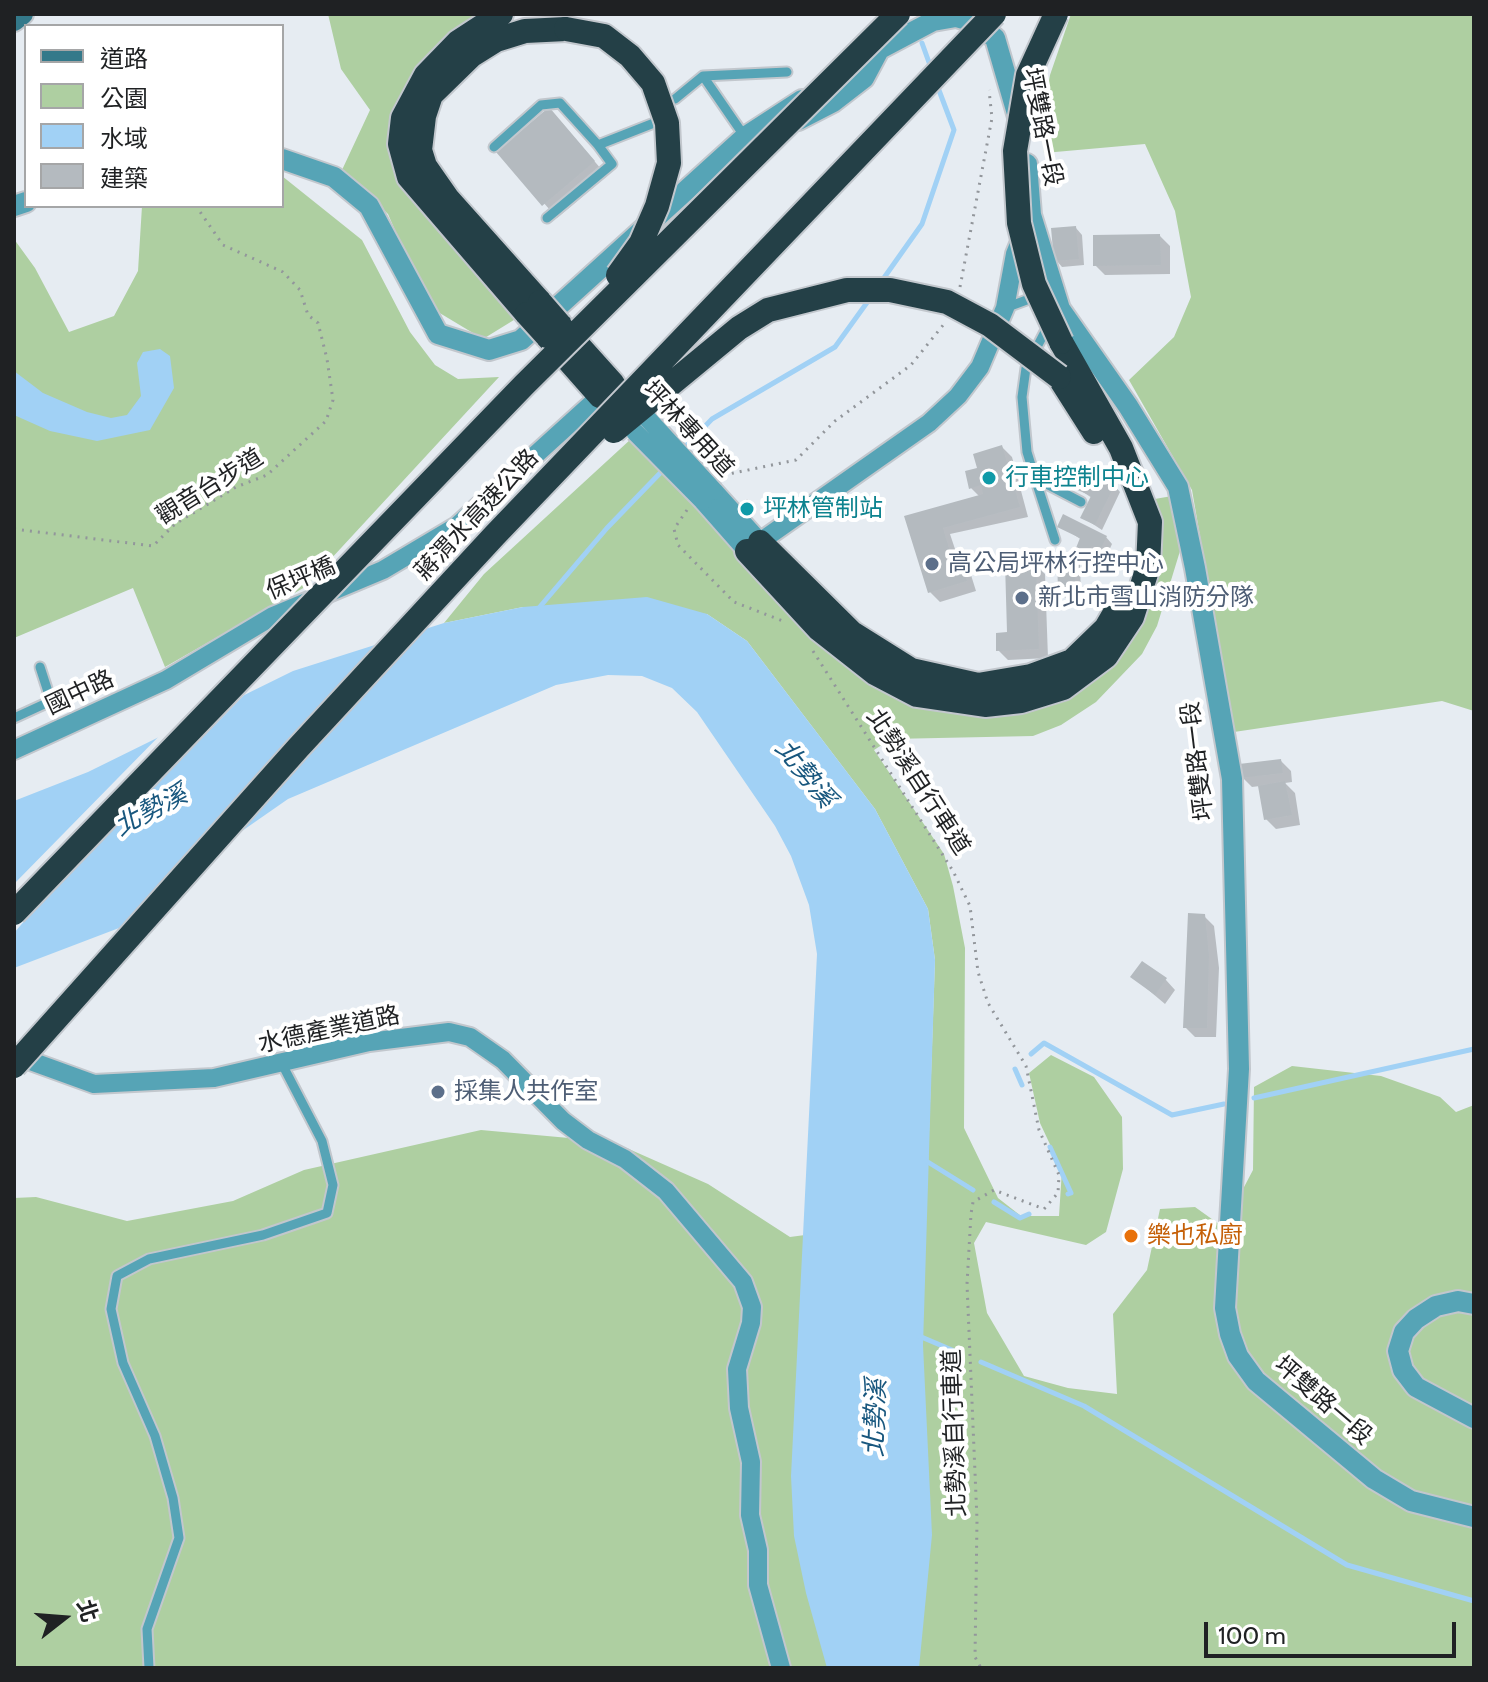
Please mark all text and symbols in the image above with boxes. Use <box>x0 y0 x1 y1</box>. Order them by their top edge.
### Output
legend <box>24 24 284 208</box>
text: 道路 <box>100 44 148 73</box>
street label: 坪雙路一段 <box>1016 65 1068 189</box>
text: 公園 <box>100 84 148 113</box>
text: 水域 <box>100 124 148 153</box>
text: 建築 <box>100 164 148 193</box>
street label: 坪林專用道 <box>637 375 739 483</box>
street label: 觀音台步道 <box>151 443 269 531</box>
street label: 蔣渭水高速公路 <box>409 444 545 586</box>
place label: 行車控制中心 <box>1005 464 1149 492</box>
marker: 行車控制中心 <box>980 469 998 487</box>
place label: 坪林管制站 <box>763 495 883 523</box>
marker: 坪林管制站 <box>738 500 756 518</box>
place label: 高公局坪林行控中心 <box>948 550 1164 578</box>
street label: 保坪橋 <box>262 552 340 606</box>
marker: 高公局坪林行控中心 <box>923 555 941 573</box>
place label: 新北市雪山消防分隊 <box>1038 584 1254 612</box>
marker: 新北市雪山消防分隊 <box>1013 589 1031 607</box>
street label: 國中路 <box>41 665 119 721</box>
street label: 坪雙路一段 <box>1176 700 1220 822</box>
street label: 北勢溪自行車道 <box>860 704 976 860</box>
water label: 北勢溪 <box>768 734 842 814</box>
water label: 北勢溪 <box>109 779 193 843</box>
street label: 水德產業道路 <box>256 1001 402 1059</box>
place label: 採集人共作室 <box>454 1078 598 1106</box>
marker: 採集人共作室 <box>429 1083 447 1101</box>
place label: 樂也私廚 <box>1147 1222 1243 1250</box>
marker: 樂也私廚 <box>1122 1227 1140 1245</box>
street label: 北勢溪自行車道 <box>938 1349 972 1517</box>
street label: 坪雙路一段 <box>1268 1351 1378 1451</box>
water label: 北勢溪 <box>859 1378 893 1458</box>
north arrow <box>24 1578 104 1658</box>
text: 北 <box>71 1596 104 1625</box>
scale bar <box>1208 1606 1460 1656</box>
text: 100 m <box>1218 1621 1286 1650</box>

